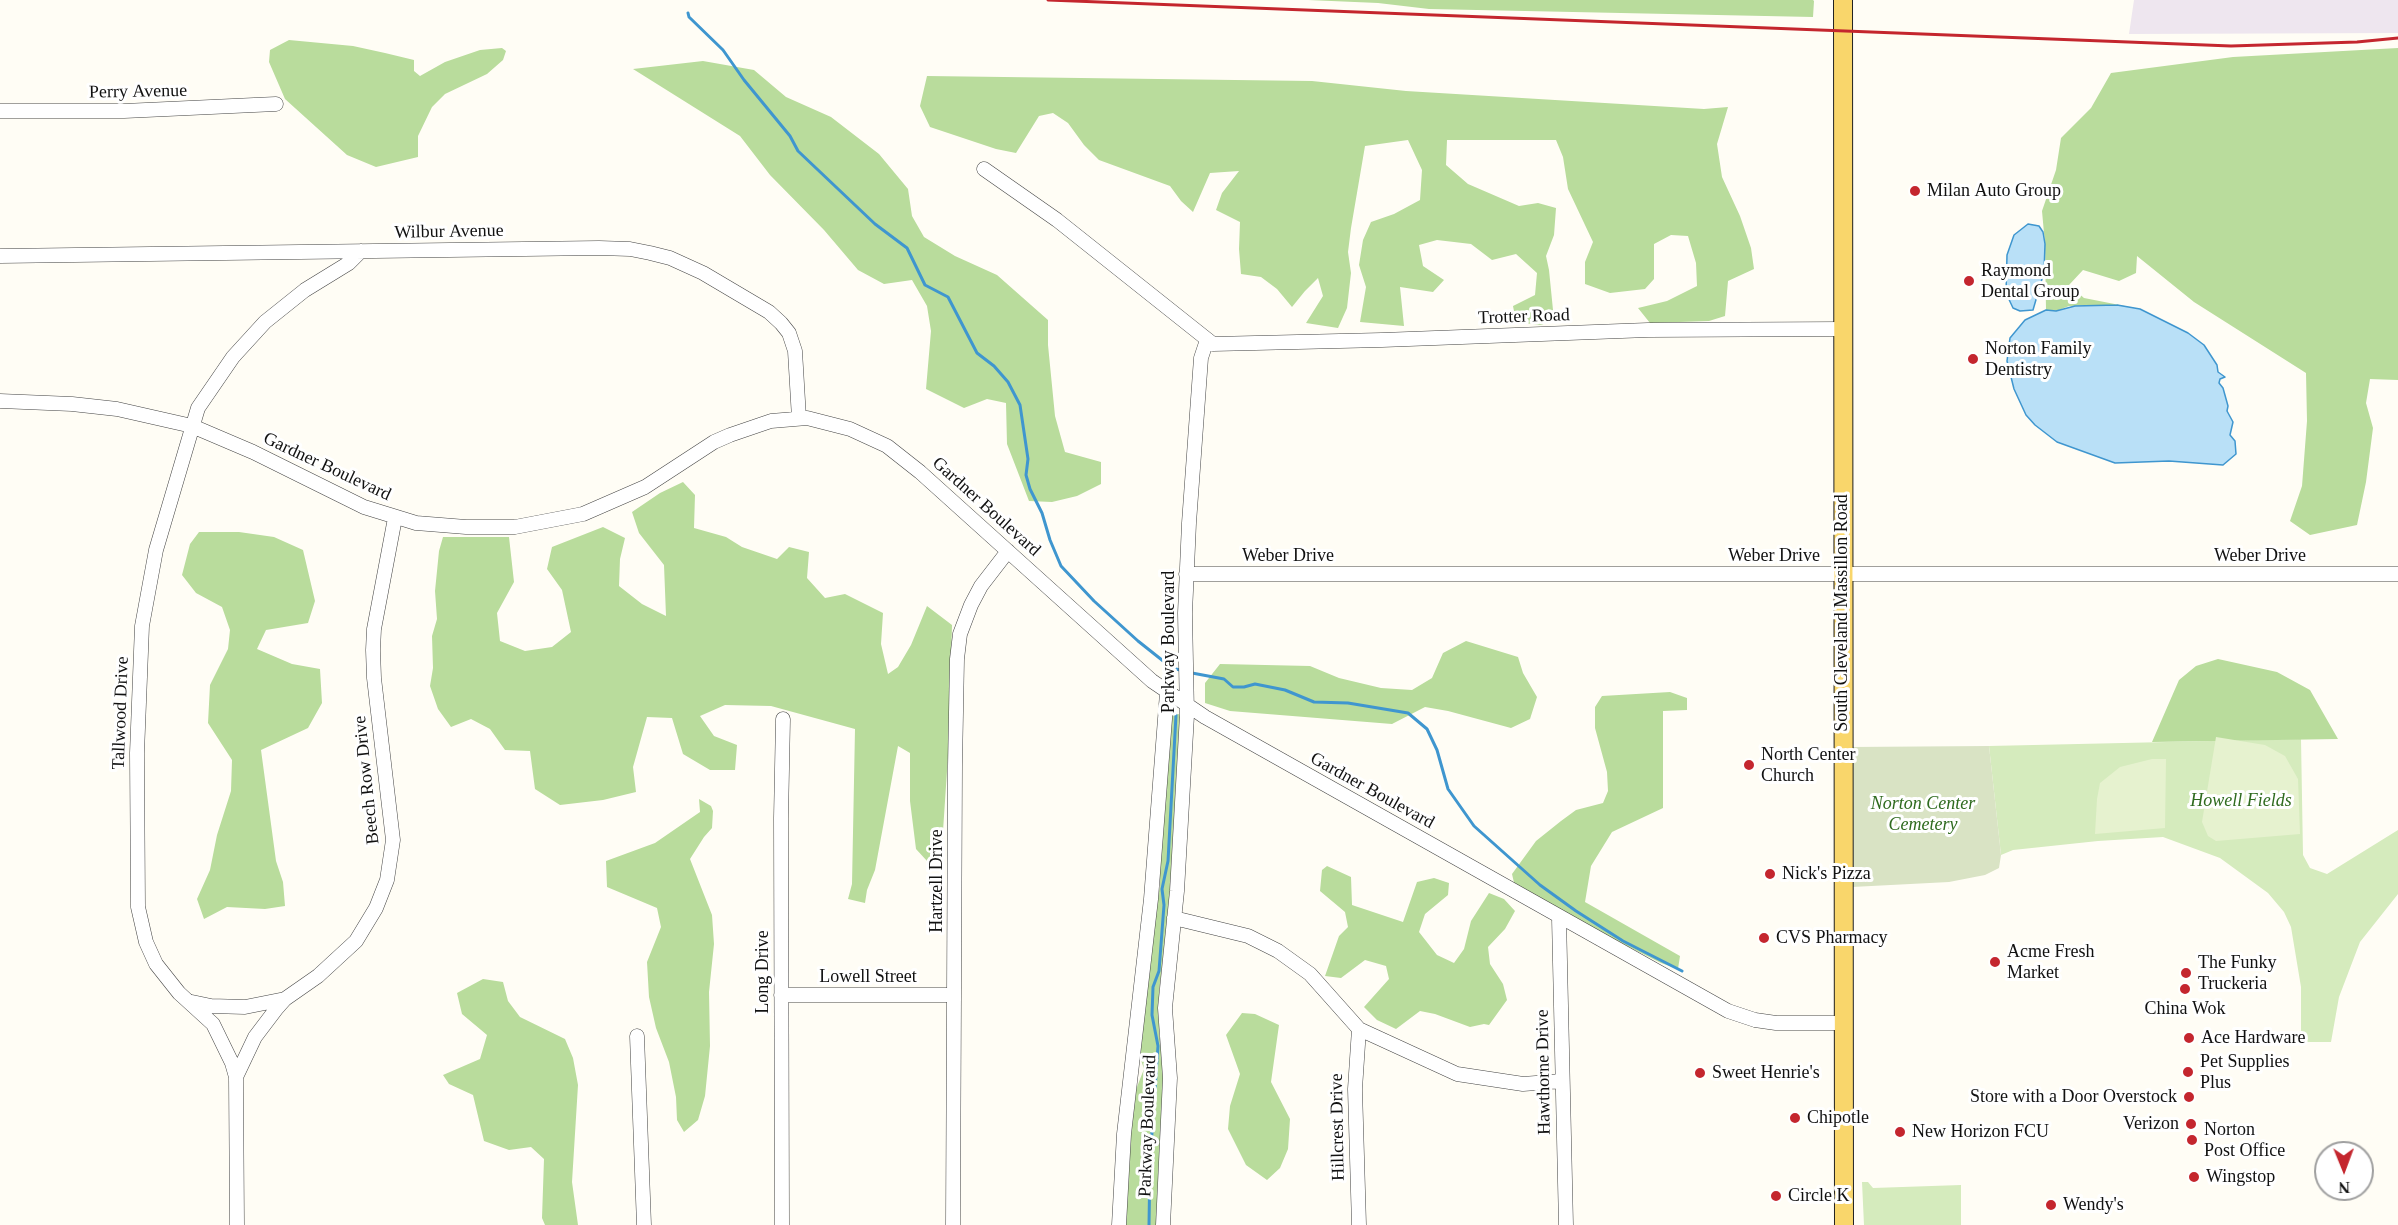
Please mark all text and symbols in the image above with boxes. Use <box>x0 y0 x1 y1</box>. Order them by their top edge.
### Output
street label: Perry Avenue <box>89 80 187 104</box>
place label: Milan Auto Group <box>1927 180 2061 202</box>
marker: Milan Auto Group <box>1908 184 1922 198</box>
street label: Wilbur Avenue <box>394 220 504 244</box>
place label: Raymond Dental Group <box>1981 260 2079 302</box>
marker: Raymond Dental Group <box>1962 274 1976 288</box>
street label: Trotter Road <box>1478 305 1570 329</box>
place label: Norton Family Dentistry <box>1985 338 2091 380</box>
marker: Norton Family Dentistry <box>1966 352 1980 366</box>
street label: Gardner Boulevard <box>260 428 394 506</box>
street label: Gardner Boulevard <box>927 453 1045 561</box>
street label: South Cleveland Massillon Road <box>1831 494 1853 732</box>
street label: Weber Drive <box>1242 545 1334 567</box>
street label: Weber Drive <box>1728 545 1820 567</box>
street label: Weber Drive <box>2214 545 2306 567</box>
street label: Parkway Boulevard <box>1158 571 1180 713</box>
street label: Tallwood Drive <box>108 656 134 770</box>
street label: Beech Row Drive <box>350 715 384 845</box>
place label: North Center Church <box>1761 744 1855 786</box>
street label: Gardner Boulevard <box>1306 748 1438 834</box>
marker: North Center Church <box>1742 758 1756 772</box>
park label: Howell Fields <box>2190 790 2292 812</box>
park label: Norton Center Cemetery <box>1871 793 1975 836</box>
street label: Hartzell Drive <box>926 829 948 933</box>
place label: Nick's Pizza <box>1782 863 1871 885</box>
marker: Nick's Pizza <box>1763 867 1777 881</box>
place label: CVS Pharmacy <box>1776 927 1887 949</box>
street label: Long Drive <box>752 930 774 1014</box>
marker: CVS Pharmacy <box>1757 931 1771 945</box>
place label: Acme Fresh Market <box>2007 941 2094 984</box>
place label: The Funky Truckeria <box>2198 952 2276 994</box>
marker: Acme Fresh Market <box>1988 955 2002 969</box>
street label: Lowell Street <box>819 966 917 988</box>
marker: The Funky Truckeria <box>2179 966 2193 980</box>
marker: China Wok <box>2178 982 2192 996</box>
place label: China Wok <box>2144 998 2226 1020</box>
street label: Hawthorne Drive <box>1532 1009 1556 1135</box>
place label: Ace Hardware <box>2201 1027 2305 1049</box>
marker: Ace Hardware <box>2182 1031 2196 1045</box>
place label: Pet Supplies Plus <box>2200 1051 2290 1094</box>
street label: Parkway Boulevard <box>1135 1054 1161 1198</box>
place label: Sweet Henrie's <box>1712 1062 1820 1084</box>
marker: Pet Supplies Plus <box>2181 1065 2195 1079</box>
marker: Sweet Henrie's <box>1693 1066 1707 1080</box>
street label: Hillcrest Drive <box>1326 1073 1350 1181</box>
place label: Store with a Door Overstock <box>1970 1086 2177 1108</box>
marker: Store with a Door Overstock <box>2182 1090 2196 1104</box>
place label: Chipotle <box>1807 1107 1869 1129</box>
marker: Chipotle <box>1788 1111 1802 1125</box>
place label: Verizon <box>2123 1113 2179 1135</box>
marker: Verizon <box>2184 1117 2198 1131</box>
place label: Norton Post Office <box>2204 1119 2285 1162</box>
place label: New Horizon FCU <box>1912 1121 2049 1143</box>
marker: New Horizon FCU <box>1893 1125 1907 1139</box>
marker: Norton Post Office <box>2185 1133 2199 1147</box>
north arrow <box>2314 1141 2374 1201</box>
place label: Wingstop <box>2206 1166 2275 1188</box>
marker: Wingstop <box>2187 1170 2201 1184</box>
text: N <box>2338 1179 2350 1196</box>
place label: Circle K <box>1788 1185 1849 1207</box>
marker: Circle K <box>1769 1189 1783 1203</box>
place label: Wendy's <box>2063 1194 2124 1216</box>
marker: Wendy's <box>2044 1198 2058 1212</box>

